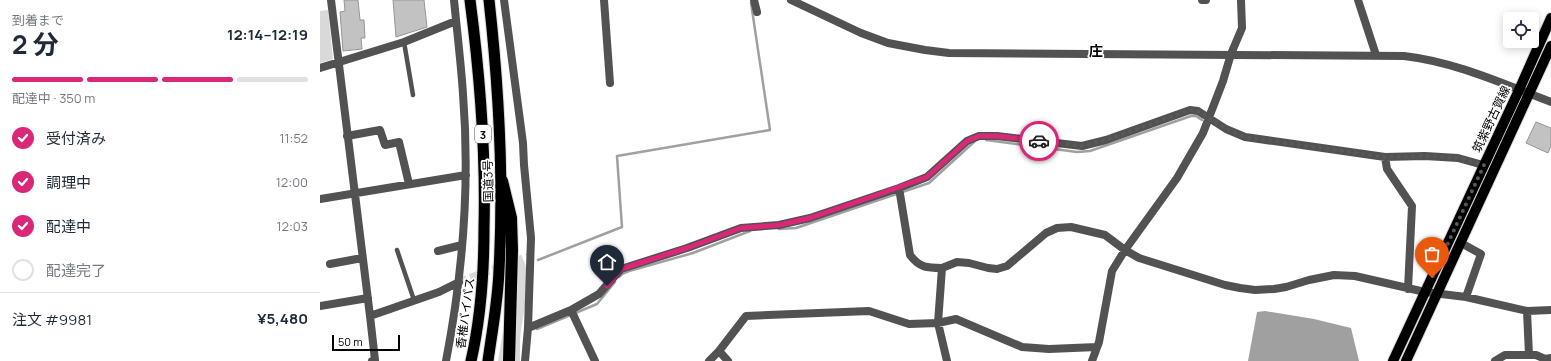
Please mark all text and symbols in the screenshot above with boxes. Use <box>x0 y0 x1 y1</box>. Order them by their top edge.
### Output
text: 到着まで <box>12 11 64 29</box>
map controls <box>1503 12 1539 48</box>
button: locate <box>1503 12 1539 48</box>
text: 12:14–12:19 <box>227 24 308 45</box>
text: 2 分 <box>12 26 59 62</box>
district label: 庄 <box>1089 41 1103 60</box>
street label: 筑紫野古賀線 <box>1468 83 1514 155</box>
text: 配達中 · 350 m <box>12 89 95 107</box>
courier <box>1019 121 1059 161</box>
road number: 3 <box>475 125 491 143</box>
icon: check <box>12 127 34 149</box>
text: 受付済み <box>46 128 106 149</box>
text: 11:52 <box>279 129 308 147</box>
icon: car <box>1028 130 1050 152</box>
street label: 国道3号 <box>479 160 497 202</box>
icon: check <box>12 171 34 193</box>
text: 調理中 <box>46 172 91 193</box>
text: 12:00 <box>276 173 308 191</box>
icon: check <box>12 215 34 237</box>
text: 配達中 <box>46 216 91 237</box>
text: 12:03 <box>277 217 308 235</box>
pin <box>1415 237 1449 278</box>
icon: bag <box>1421 243 1443 265</box>
pin <box>590 245 624 286</box>
icon: home <box>596 251 618 273</box>
text: 配達完了 <box>46 260 106 281</box>
street label: 香椎バイパス <box>452 276 478 350</box>
text: ¥5,480 <box>257 308 308 329</box>
text: 注文 #9981 <box>12 309 92 330</box>
scale bar <box>332 333 400 352</box>
text: 50 m <box>338 334 363 349</box>

